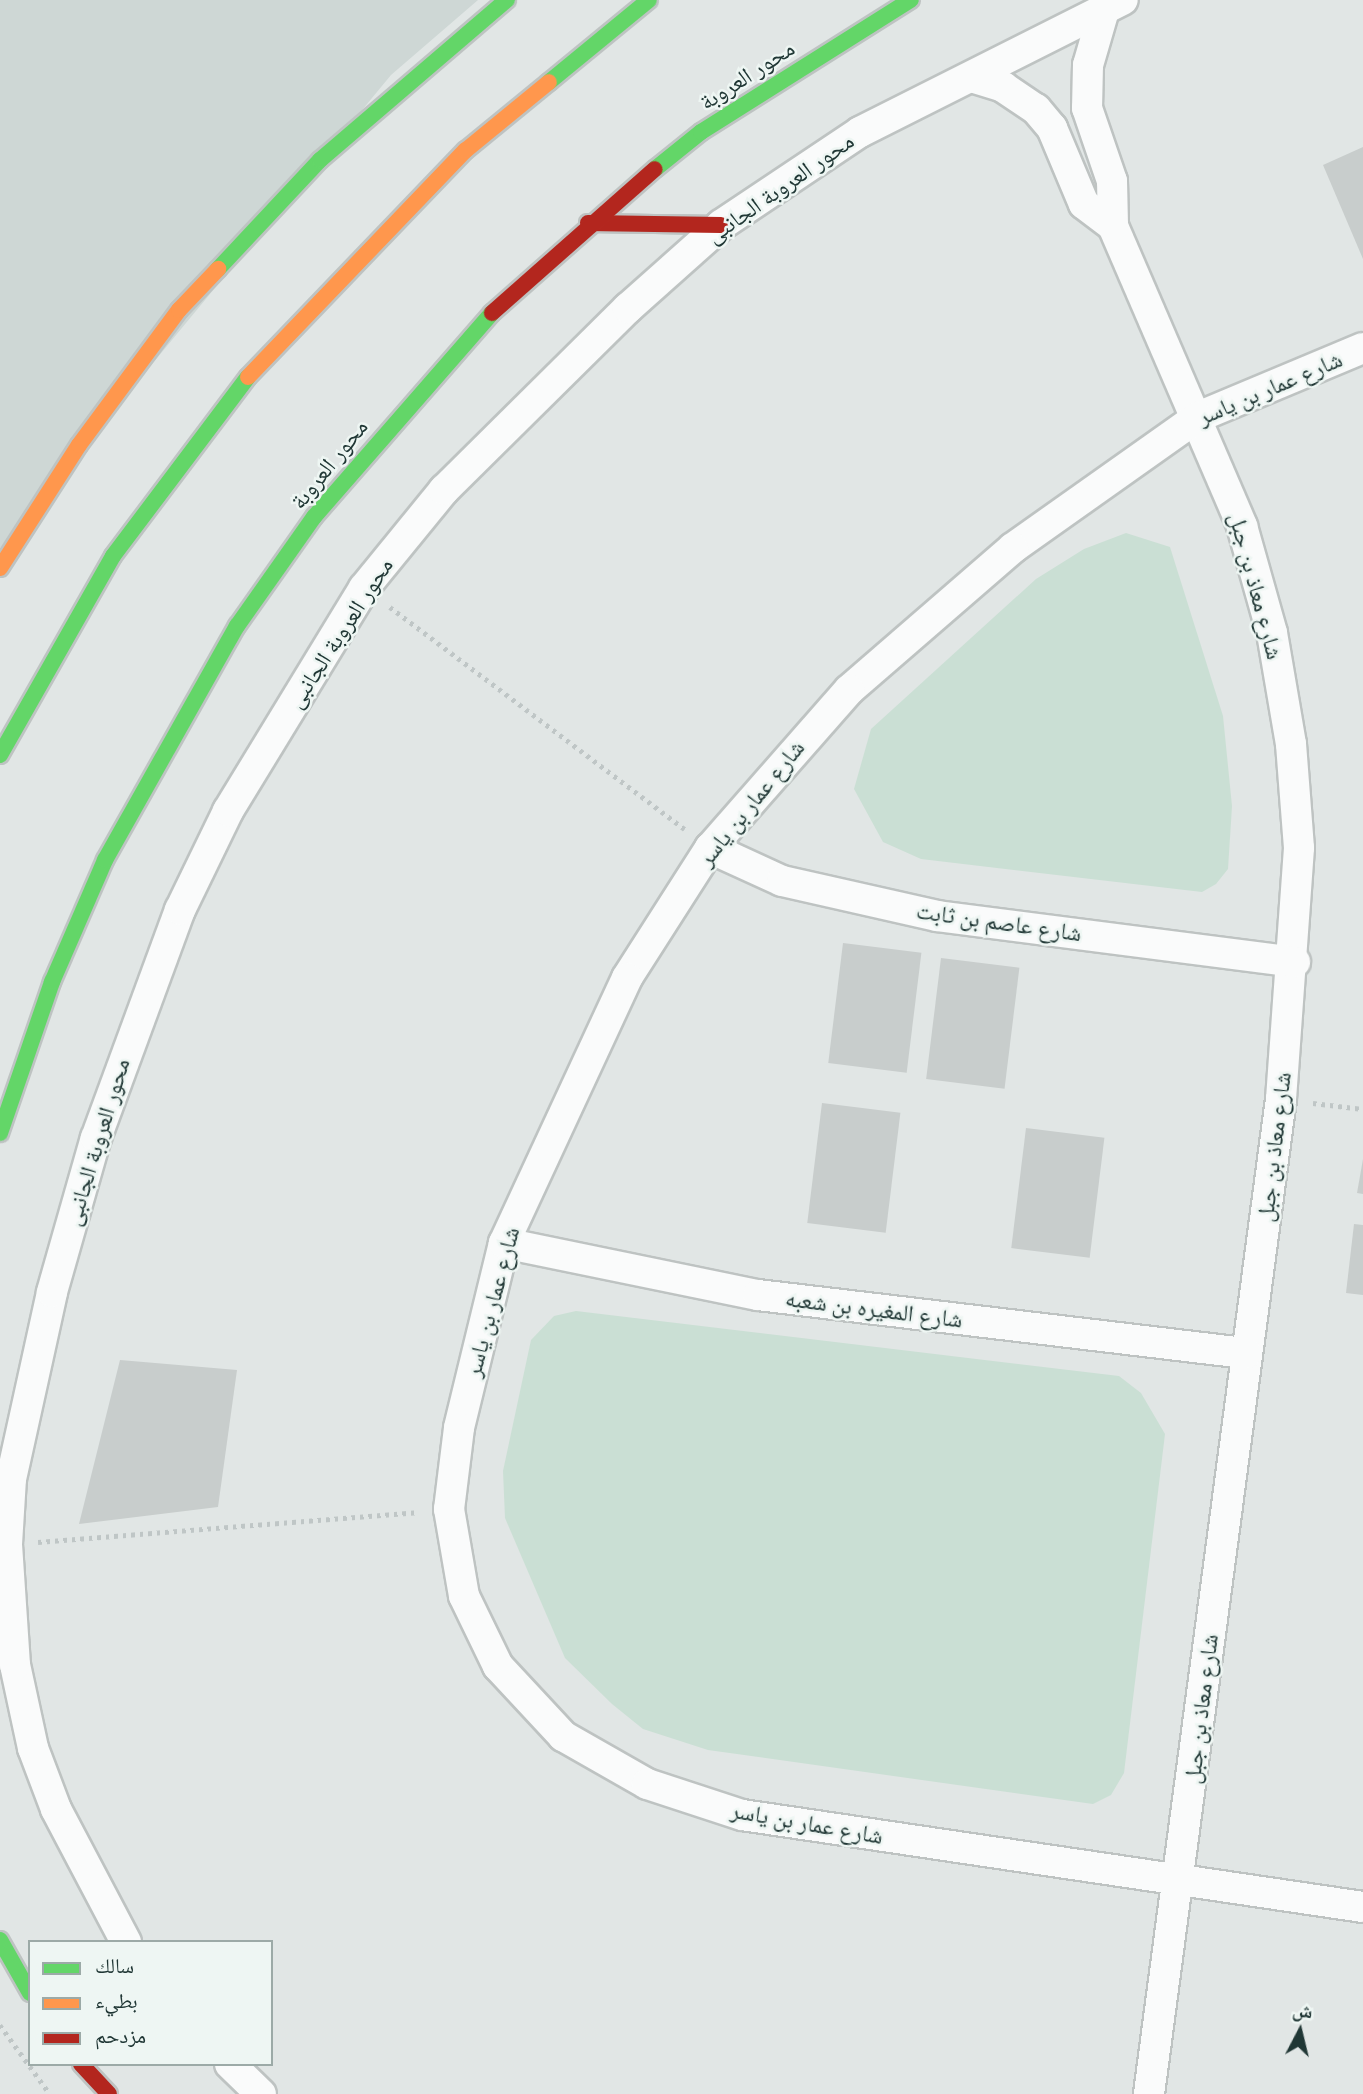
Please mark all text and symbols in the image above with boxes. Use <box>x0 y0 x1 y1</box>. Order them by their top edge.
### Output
street label: محور العروبة <box>694 34 800 116</box>
street label: محور العروبة الجانبى <box>701 127 859 249</box>
street label: شارع عمار بن ياسر <box>1194 345 1346 431</box>
street label: محور العروبة <box>284 413 374 515</box>
street label: شارع معاذ بن جبل <box>1223 510 1289 662</box>
street label: محور العروبة الجانبى <box>281 553 399 713</box>
street label: شارع عمار بن ياسر <box>692 734 810 872</box>
street label: شارع عاصم بن ثابت <box>915 897 1083 947</box>
street label: محور العروبة الجانبى <box>58 1055 136 1229</box>
street label: شارع معاذ بن جبل <box>1251 1071 1297 1223</box>
street label: شارع عمار بن ياسر <box>459 1224 525 1380</box>
street label: شارع المغيره بن شعبه <box>784 1284 964 1334</box>
street label: شارع معاذ بن جبل <box>1178 1633 1224 1785</box>
street label: شارع عمار بن ياسر <box>729 1796 885 1850</box>
legend <box>28 1940 273 2066</box>
text: سالك <box>95 1953 134 1978</box>
text: بطيء <box>95 1988 138 2013</box>
north arrow <box>1265 1996 1335 2066</box>
text: ش <box>1291 1998 1314 2022</box>
text: مزدحم <box>95 2023 146 2048</box>

